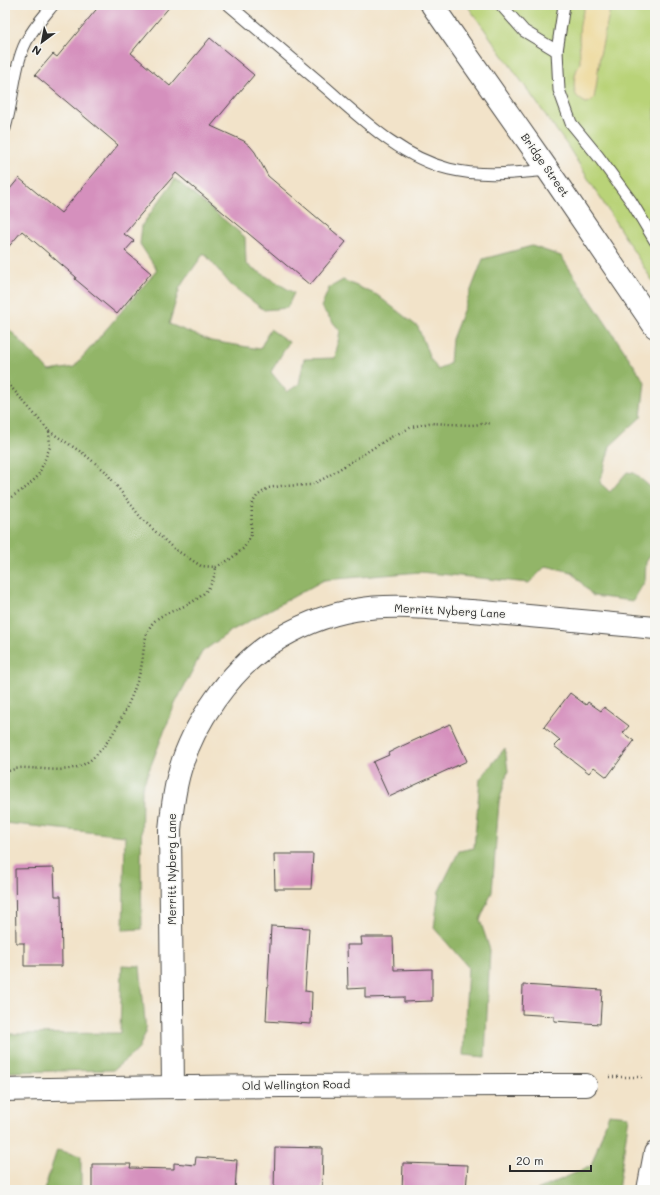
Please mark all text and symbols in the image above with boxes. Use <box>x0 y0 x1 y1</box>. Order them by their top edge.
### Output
north arrow <box>22 22 62 62</box>
text: N <box>29 42 44 59</box>
street label: Bridge Street <box>518 130 573 200</box>
street label: Merritt Nyberg Lane <box>394 600 506 621</box>
street label: Merritt Nyberg Lane <box>164 813 179 925</box>
street label: Old Wellington Road <box>242 1076 350 1093</box>
scale bar <box>510 1147 591 1173</box>
text: 20 m <box>516 1152 544 1168</box>

